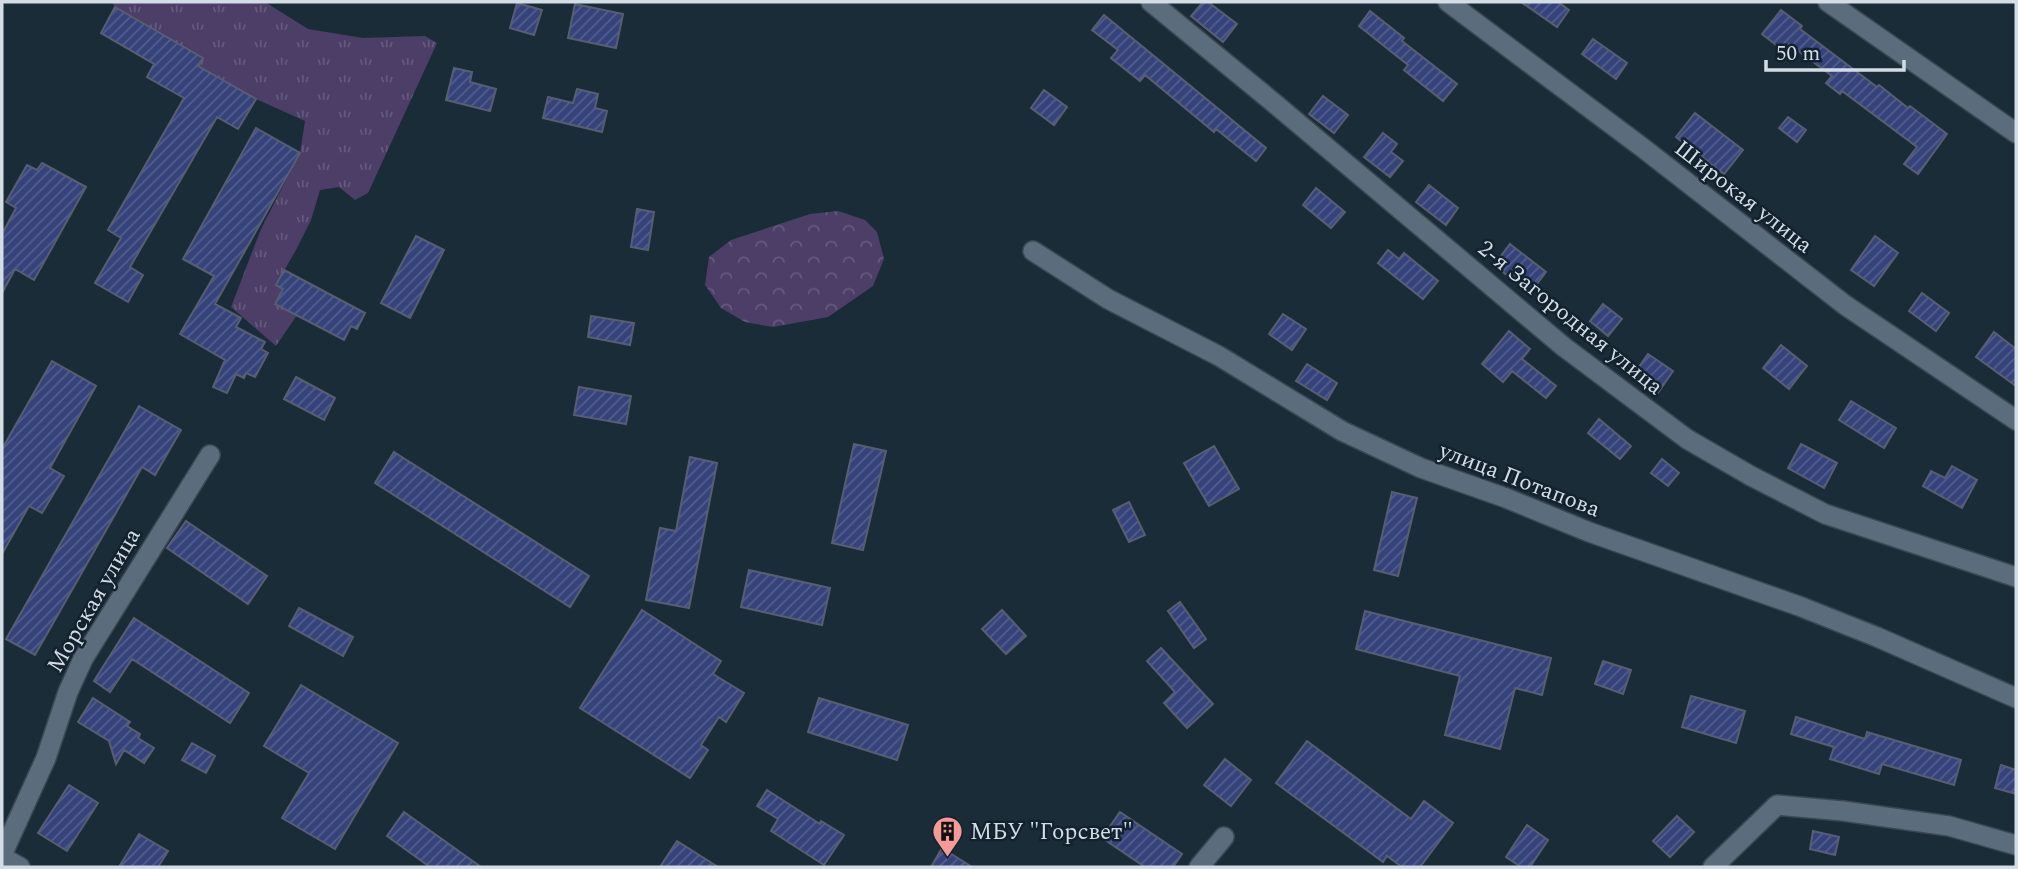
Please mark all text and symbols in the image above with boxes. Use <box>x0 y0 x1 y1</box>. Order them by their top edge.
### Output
scale bar <box>1766 28 1904 72</box>
text: 50 m <box>1776 38 1820 70</box>
street label: Широкая улица <box>1666 132 1820 263</box>
street label: 2-я Загородная улица <box>1470 232 1670 404</box>
street label: улица Потапова <box>1433 433 1605 527</box>
street label: Морская улица <box>39 522 150 680</box>
building icon: МБУ "Горсвет" <box>930 814 964 858</box>
place label: МБУ "Горсвет" <box>970 815 1133 850</box>

